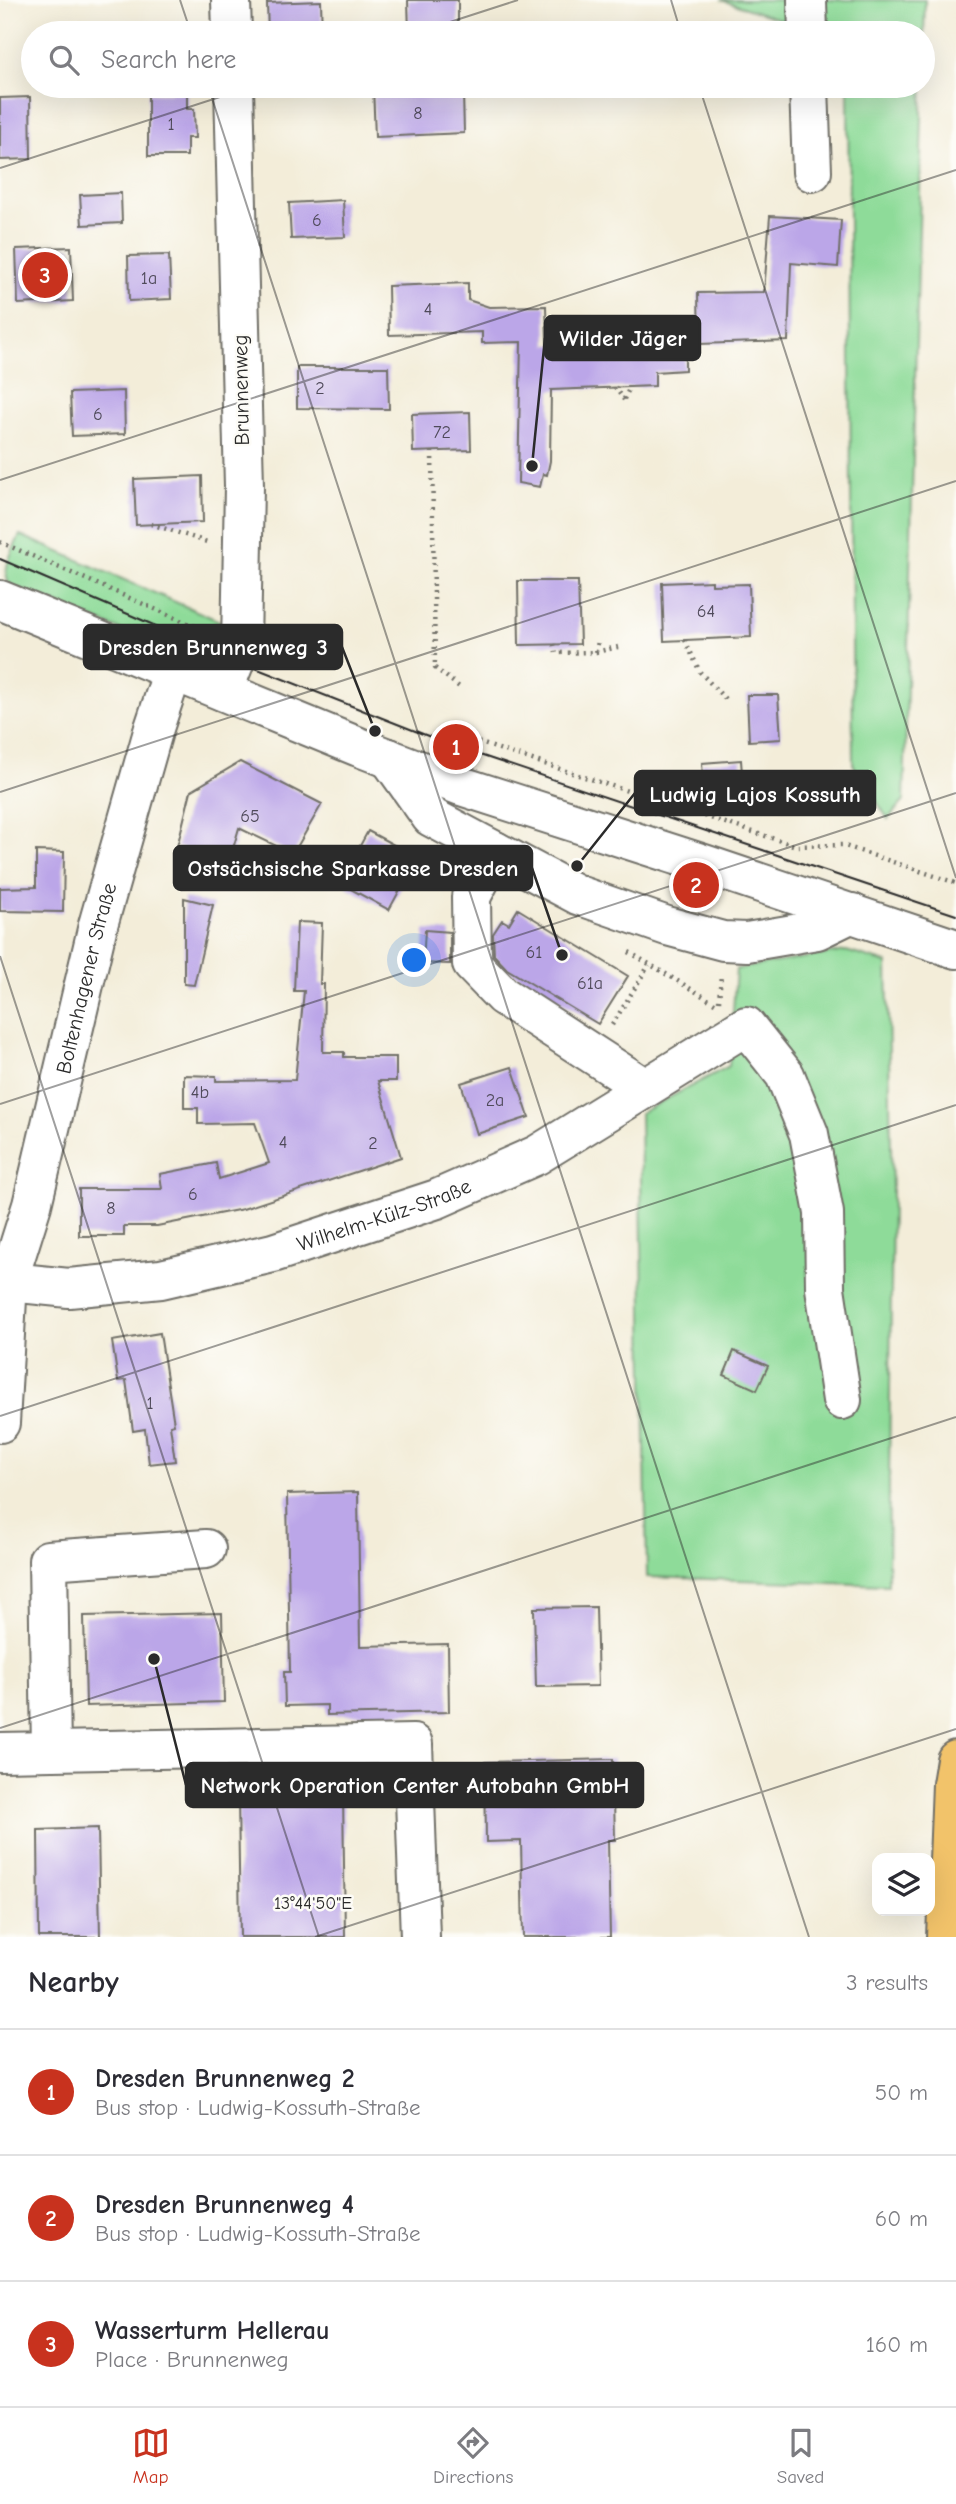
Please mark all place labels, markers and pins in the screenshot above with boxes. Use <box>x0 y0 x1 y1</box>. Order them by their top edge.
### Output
pin: 3 <box>22 249 68 301</box>
callout: Wilder Jäger <box>545 316 700 360</box>
callout: Dresden Brunnenweg 3 <box>84 625 342 669</box>
pin: 1 <box>433 721 479 773</box>
callout: Ludwig Lajos Kossuth <box>635 771 875 815</box>
callout: Ostsächsische Sparkasse Dresden <box>174 846 532 890</box>
pin: 2 <box>673 859 719 911</box>
callout: Network Operation Center Autobahn GmbH <box>186 1763 643 1807</box>

